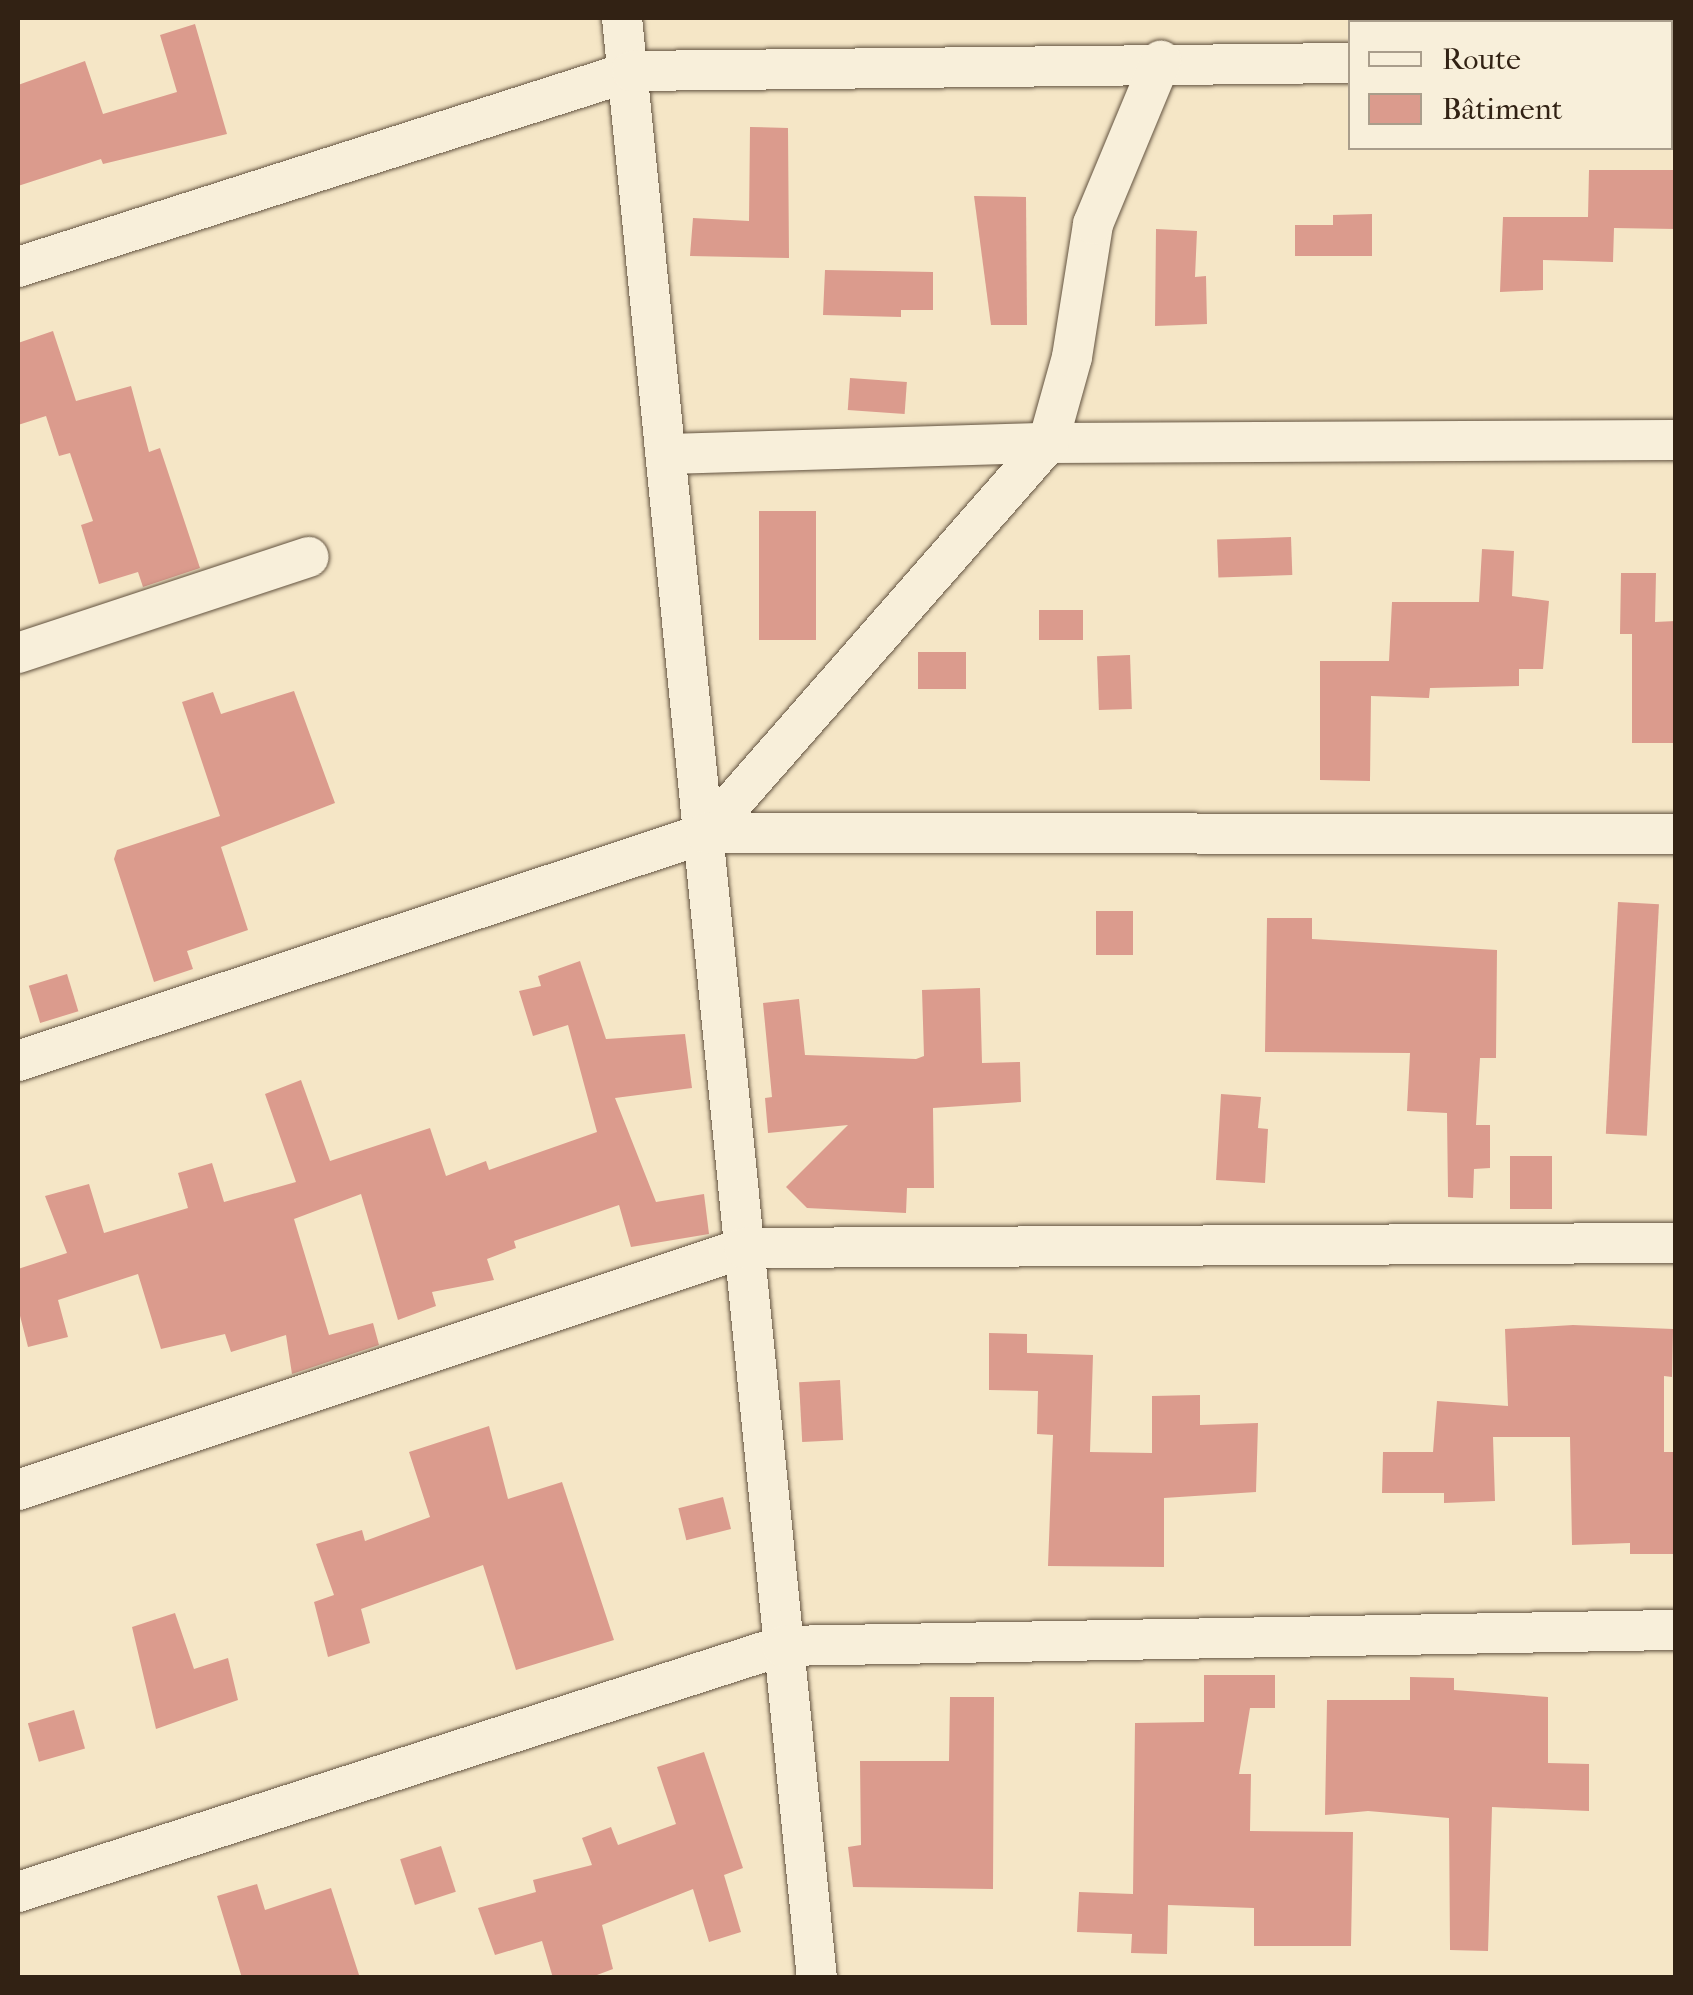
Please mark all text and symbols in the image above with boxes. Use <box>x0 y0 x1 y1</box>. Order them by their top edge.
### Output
legend <box>1348 20 1673 150</box>
text: Route <box>1442 42 1521 77</box>
text: Bâtiment <box>1442 92 1563 127</box>

